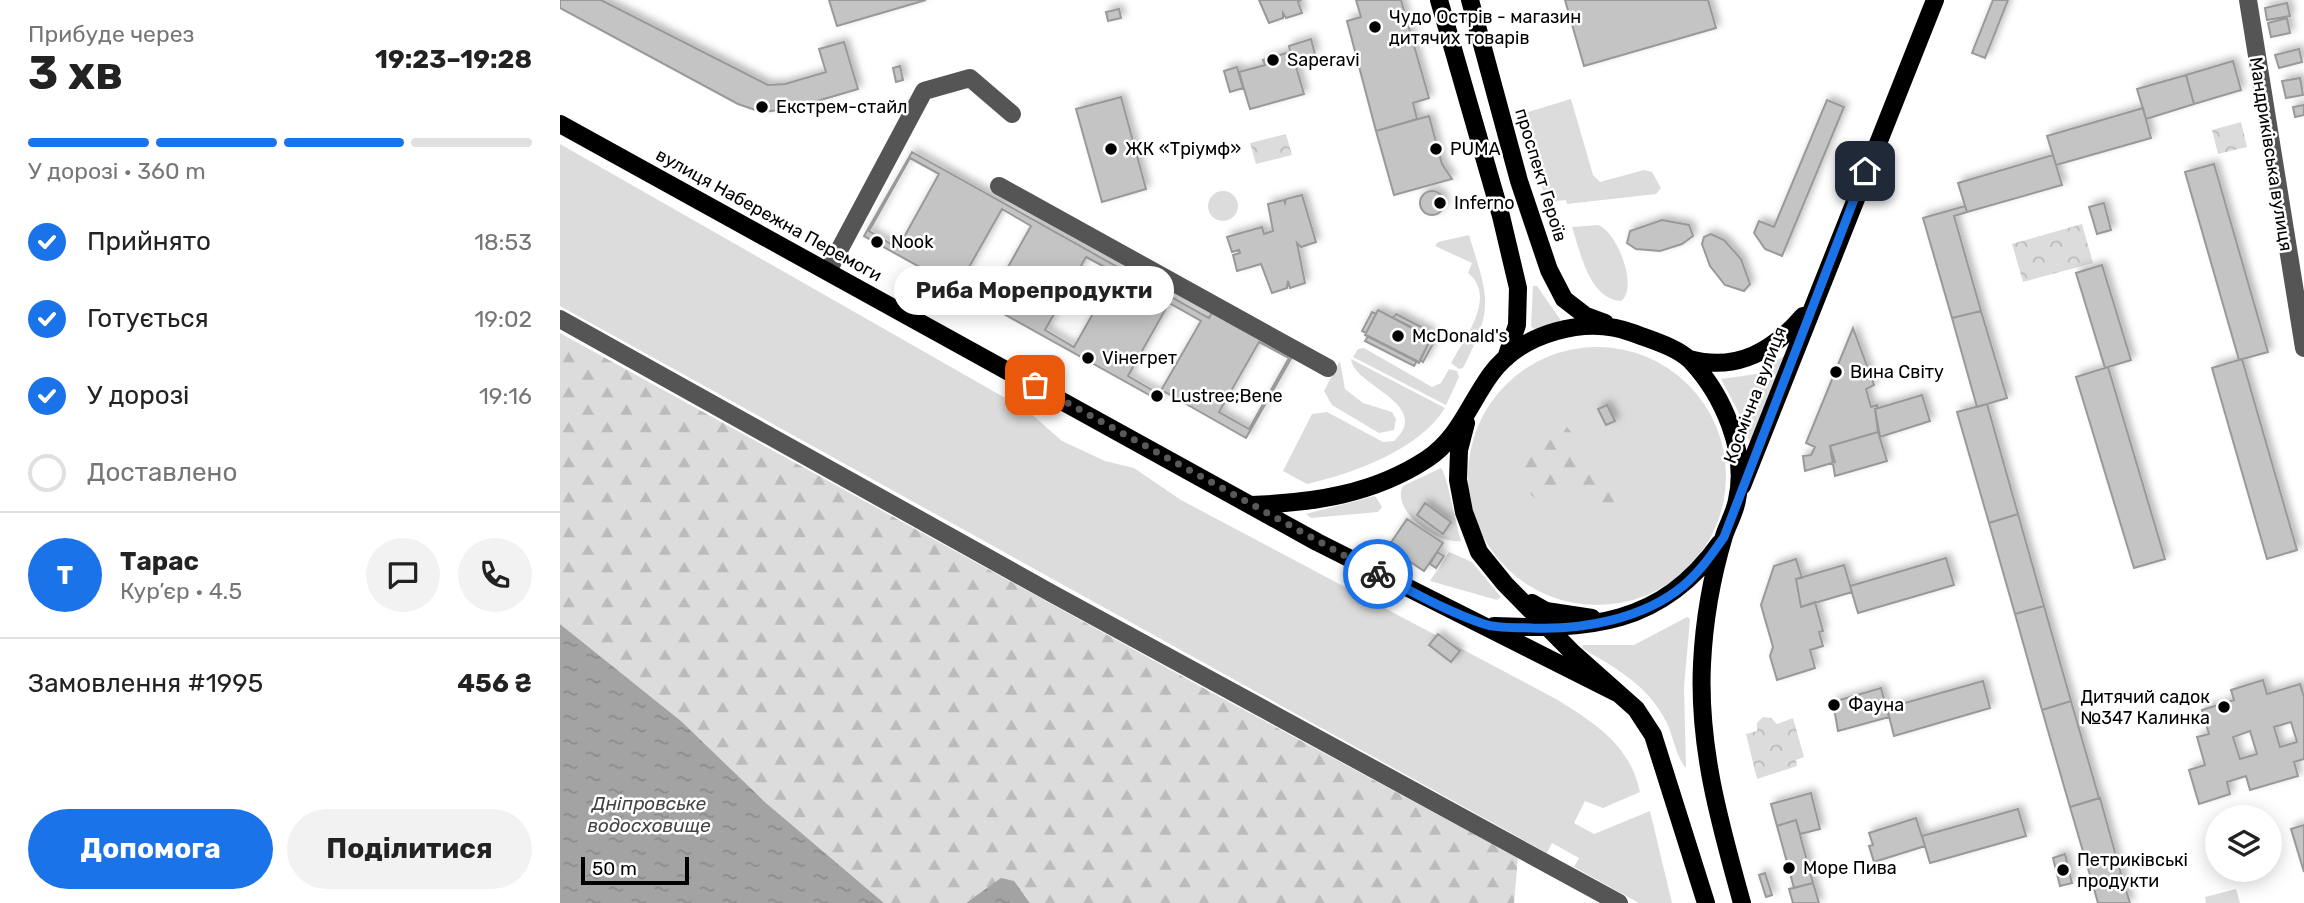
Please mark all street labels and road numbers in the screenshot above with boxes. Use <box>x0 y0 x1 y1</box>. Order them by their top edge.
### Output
street label: Мандриківська вулиця <box>2245 55 2297 253</box>
street label: проспект Героїв <box>1510 106 1572 244</box>
street label: вулиця Набережна Перемоги <box>652 144 886 286</box>
street label: Космічна вулиця <box>1719 323 1791 467</box>

